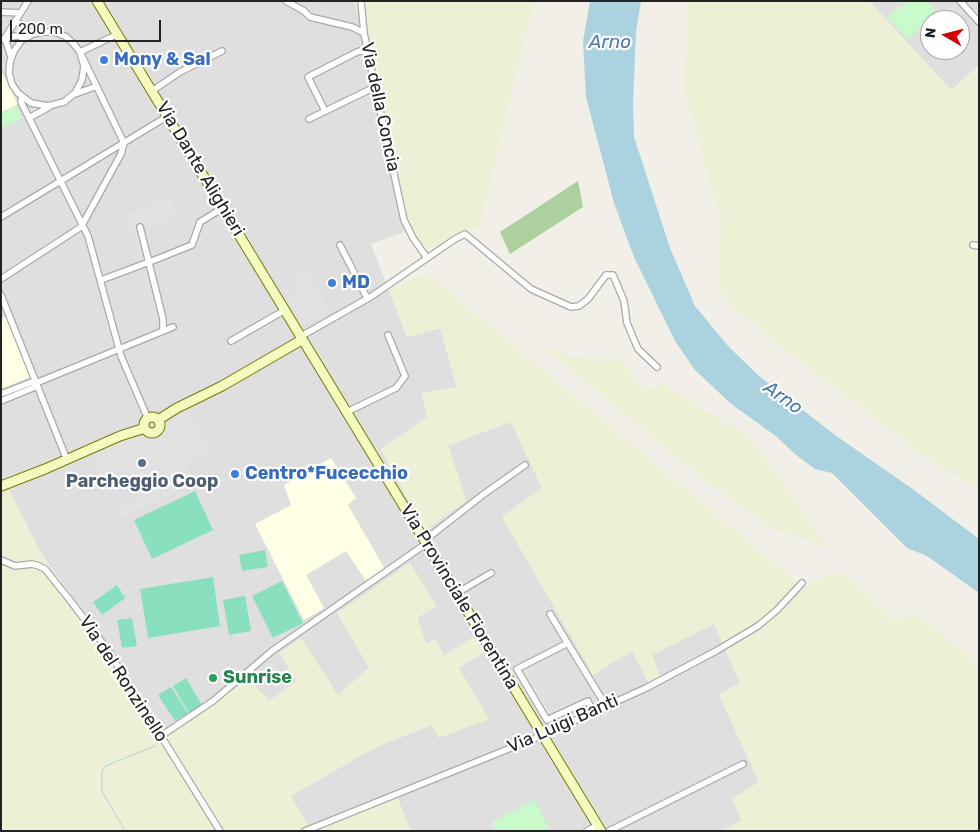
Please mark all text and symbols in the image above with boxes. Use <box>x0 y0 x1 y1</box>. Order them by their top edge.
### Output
scale bar <box>12 10 164 42</box>
north arrow <box>920 10 970 60</box>
text: 200 m <box>18 20 63 38</box>
text: N <box>922 27 940 39</box>
water label: Arno <box>589 32 631 54</box>
street label: Via della Concia <box>356 40 404 174</box>
place label: Mony & Sal <box>114 49 211 71</box>
marker: Mony & Sal <box>98 54 110 66</box>
street label: Via Dante Alighieri <box>151 98 249 240</box>
place label: MD <box>342 272 370 294</box>
marker: MD <box>326 277 338 289</box>
water label: Arno <box>759 376 807 420</box>
marker: Parcheggio Coop <box>136 457 148 469</box>
place label: Centro*Fucecchio <box>245 463 408 485</box>
marker: Centro*Fucecchio <box>229 468 241 480</box>
place label: Parcheggio Coop <box>66 471 218 493</box>
street label: Via Provinciale Fiorentina <box>395 501 523 693</box>
street label: Via del Ronzinello <box>74 612 172 746</box>
place label: Sunrise <box>223 667 292 689</box>
marker: Sunrise <box>207 672 219 684</box>
street label: Via Luigi Banti <box>504 690 622 758</box>

